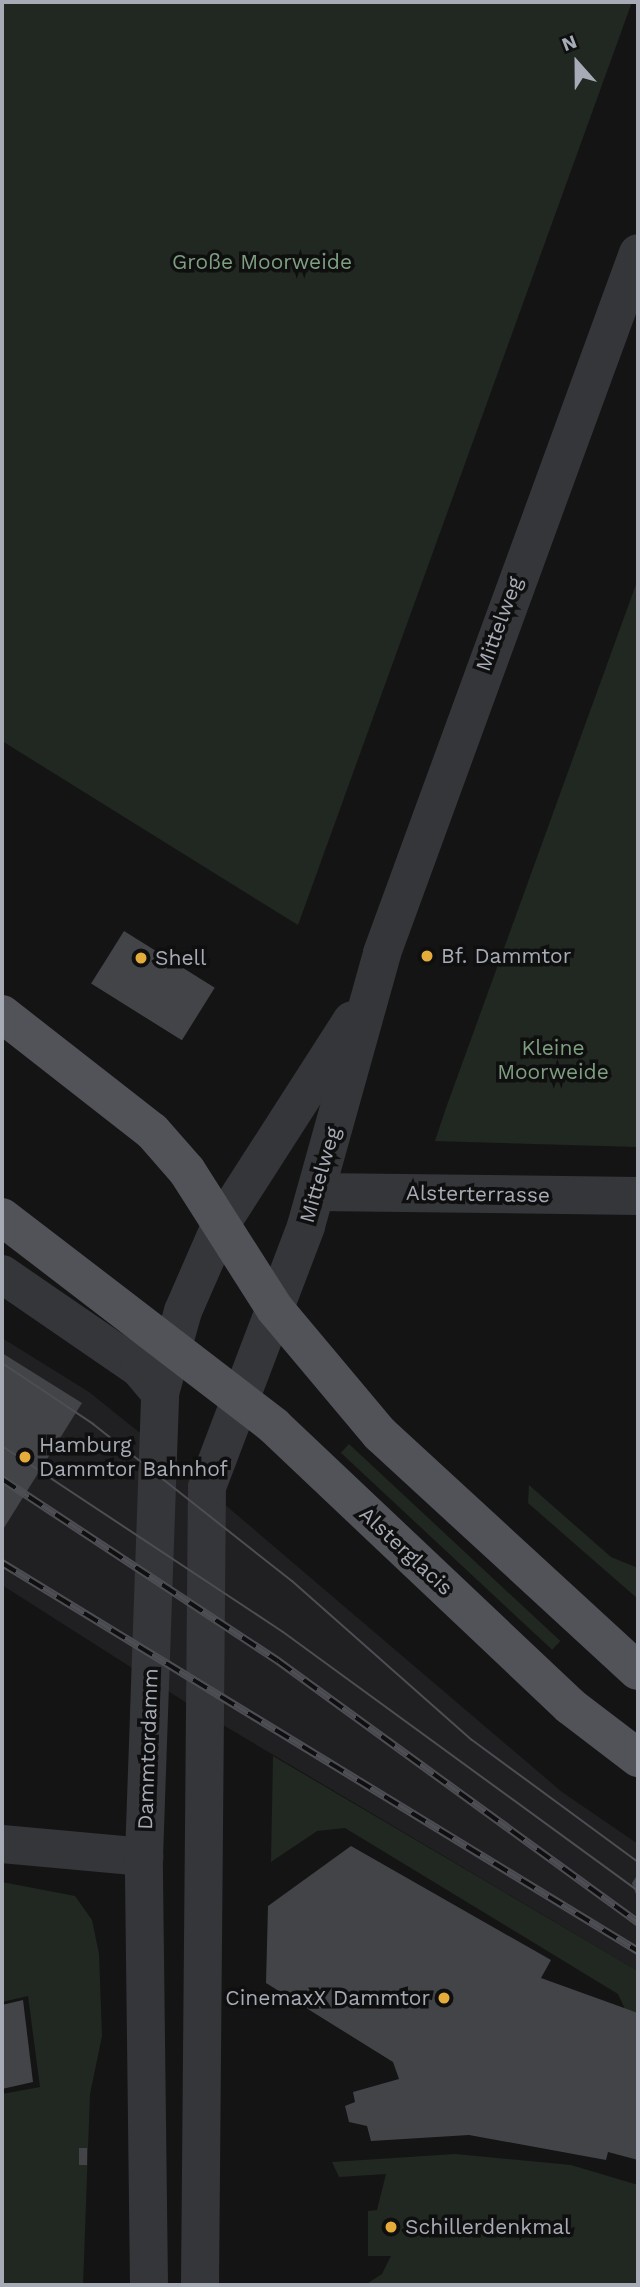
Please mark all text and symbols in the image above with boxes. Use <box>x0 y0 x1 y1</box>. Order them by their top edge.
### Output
north arrow <box>542 28 612 98</box>
text: N <box>559 30 580 56</box>
park label: Große Moorweide <box>172 249 352 275</box>
street label: Mittelweg <box>470 573 528 675</box>
place label: Bf. Dammtor <box>441 943 571 969</box>
place label: Shell <box>155 945 206 971</box>
marker: Bf. Dammtor <box>419 948 435 964</box>
marker: Shell <box>133 950 149 966</box>
park label: Kleine Moorweide <box>497 1035 609 1085</box>
street label: Mittelweg <box>294 1124 346 1226</box>
street label: Alsterterrasse <box>406 1180 550 1208</box>
place label: Hamburg Dammtor Bahnhof <box>39 1432 228 1482</box>
marker: Hamburg Dammtor Bahnhof <box>17 1449 33 1465</box>
street label: Alsterglacis <box>354 1501 458 1601</box>
street label: Dammtordamm <box>133 1668 163 1830</box>
place label: CinemaxX Dammtor <box>225 1985 430 2011</box>
marker: CinemaxX Dammtor <box>436 1990 452 2006</box>
place label: Schillerdenkmal <box>405 2214 571 2240</box>
marker: Schillerdenkmal <box>383 2219 399 2235</box>

